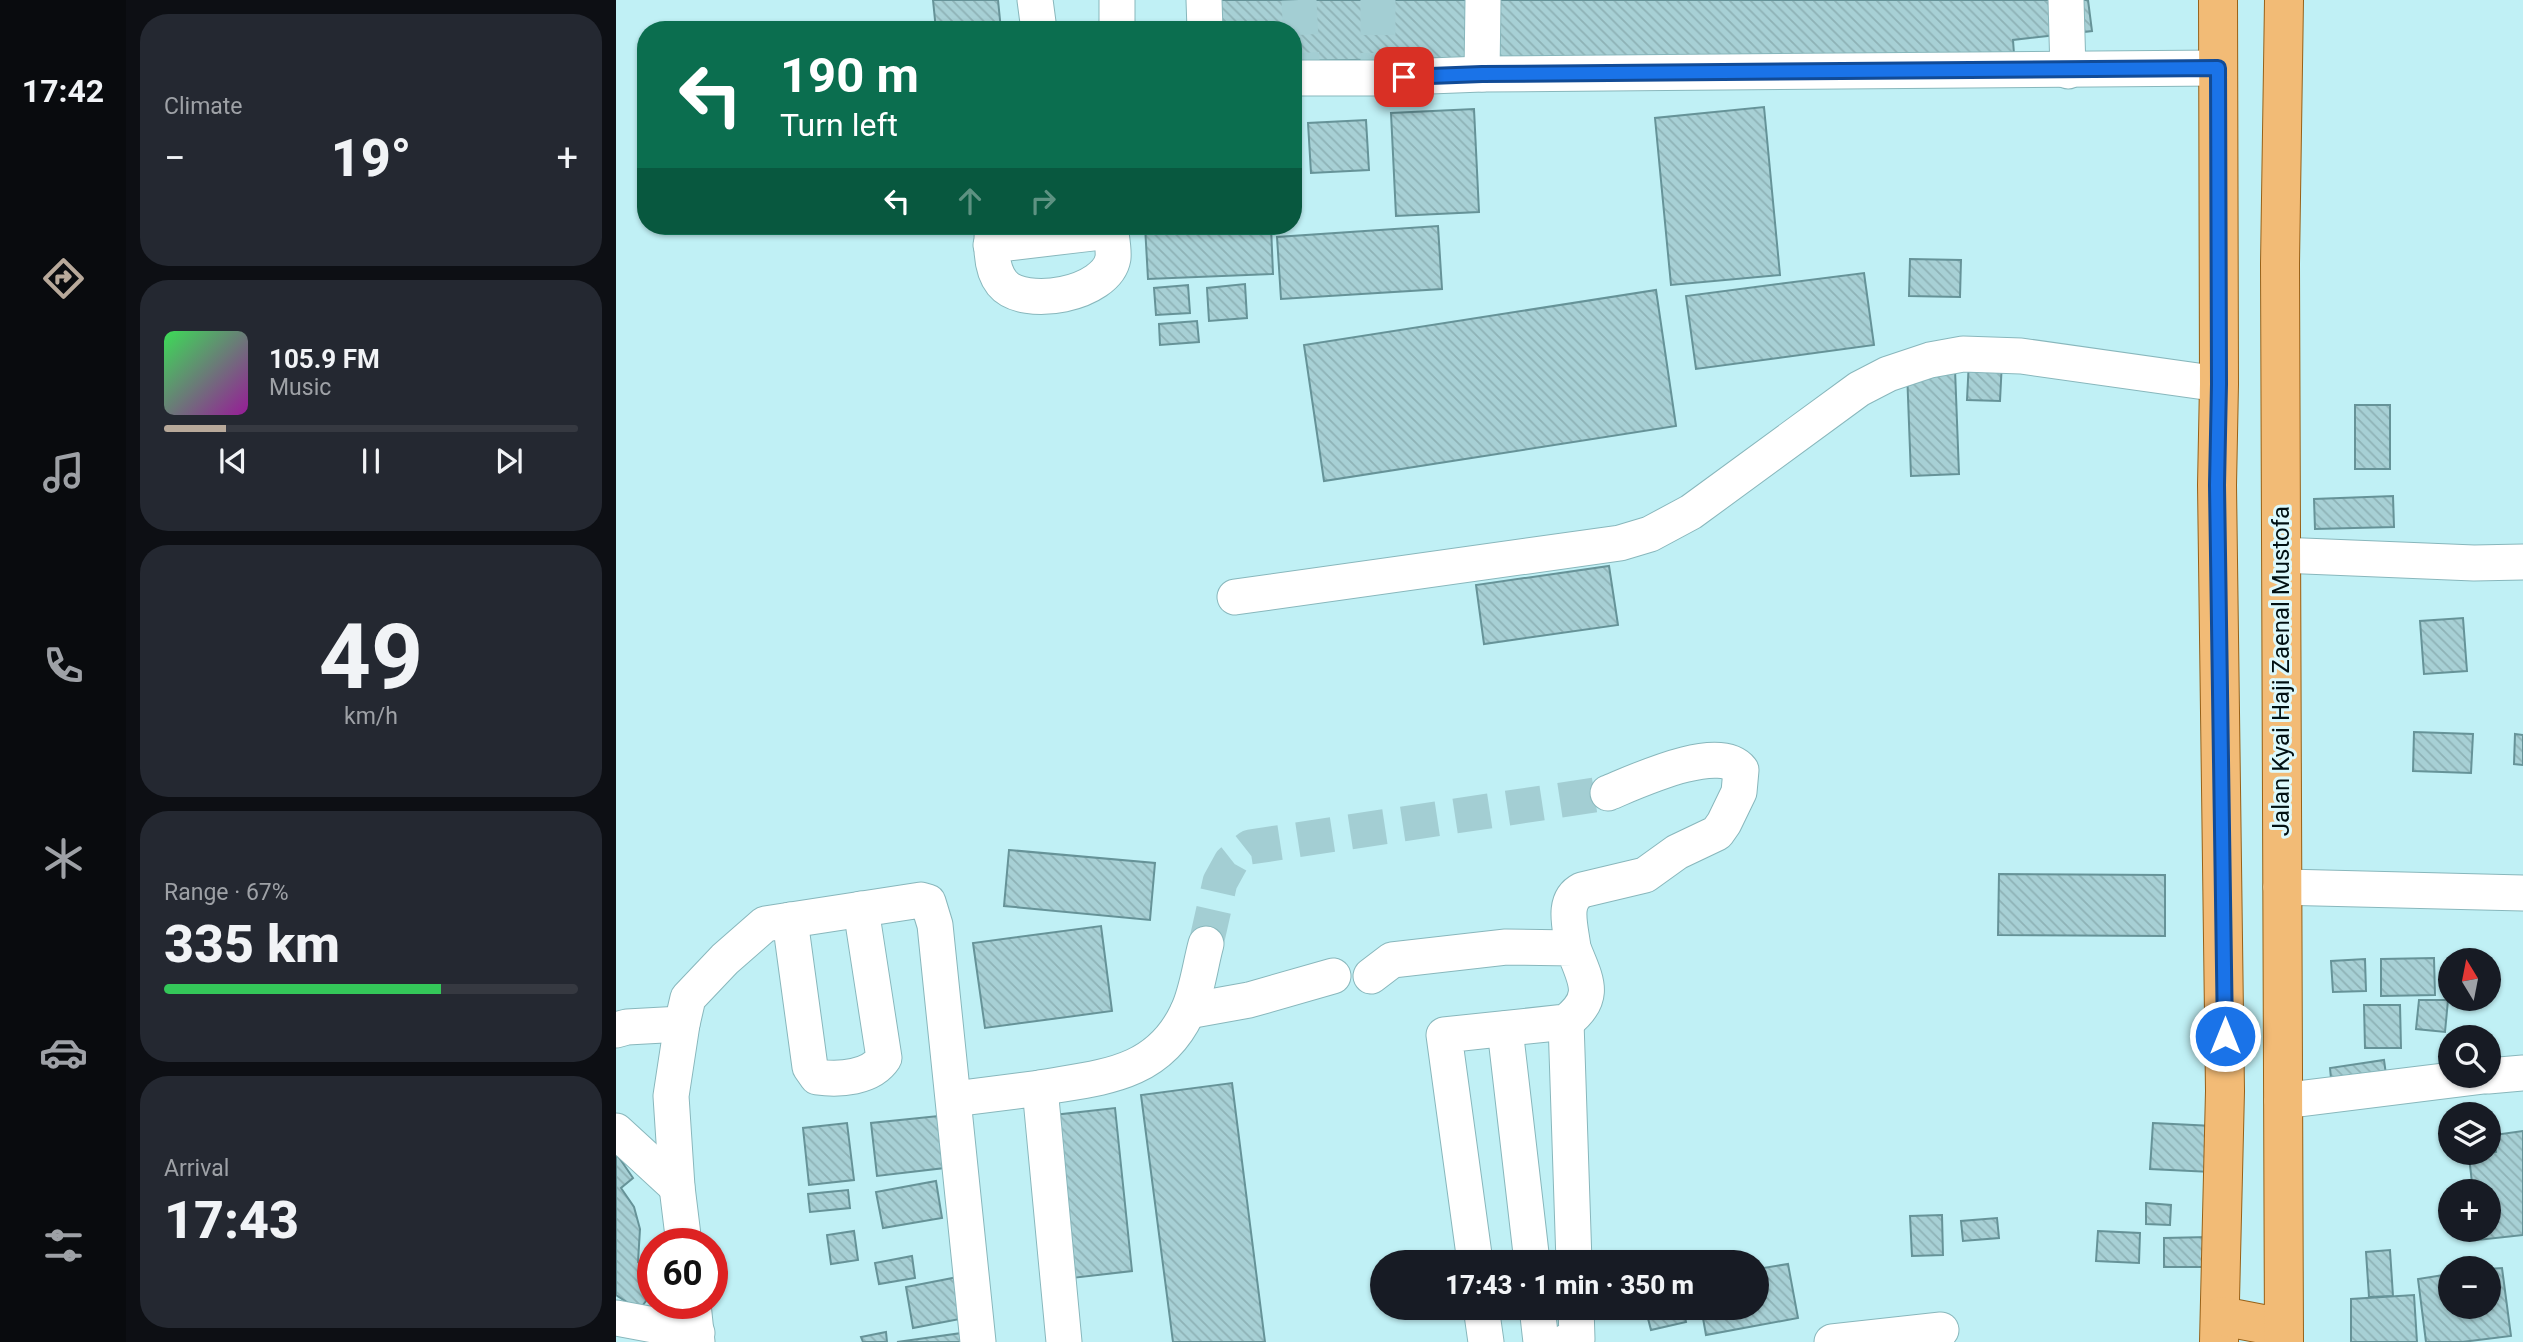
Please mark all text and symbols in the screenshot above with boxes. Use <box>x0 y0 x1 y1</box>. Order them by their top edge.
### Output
text: 190 m <box>780 47 919 104</box>
pin <box>1374 47 1434 107</box>
icon: left <box>665 49 756 140</box>
icon: arrive <box>1385 58 1423 96</box>
text: 17:42 <box>22 72 104 110</box>
text: Climate <box>164 93 243 120</box>
text: Turn left <box>780 106 898 144</box>
text: 19° <box>331 128 411 189</box>
text: − <box>164 136 186 180</box>
text: + <box>556 136 578 180</box>
icon: left <box>878 182 916 220</box>
icon: ahead <box>951 182 989 220</box>
icon: right <box>1024 182 1062 220</box>
icon: directions <box>39 254 88 303</box>
text: 105.9 FM <box>269 344 380 374</box>
text: Music <box>269 374 331 401</box>
icon: previous <box>214 442 252 480</box>
icon: pause <box>352 442 390 480</box>
icon: next <box>490 442 528 480</box>
icon: music <box>39 448 88 497</box>
street label: Jalan Kyai Haji Zaenal Mustofa <box>2267 506 2295 836</box>
text: 49 <box>319 604 423 710</box>
icon: phone <box>39 641 88 690</box>
text: km/h <box>344 703 398 730</box>
icon: climate <box>39 834 88 883</box>
text: Range · 67% <box>164 879 289 906</box>
text: 335 km <box>164 914 340 975</box>
north arrow <box>2438 948 2501 1012</box>
map controls <box>2438 948 2501 1319</box>
position arrow <box>2188 999 2262 1073</box>
button: search <box>2438 1025 2501 1088</box>
icon: car <box>39 1028 88 1077</box>
button: layers <box>2438 1102 2501 1165</box>
text: Arrival <box>164 1155 229 1182</box>
button: + <box>2438 1179 2501 1242</box>
text: 17:43 <box>164 1190 299 1251</box>
icon: filters <box>39 1221 88 1270</box>
speed limit sign: 60 <box>637 1228 728 1319</box>
button: − <box>2438 1256 2501 1319</box>
text: 17:43 · 1 min · 350 m <box>1445 1270 1694 1300</box>

